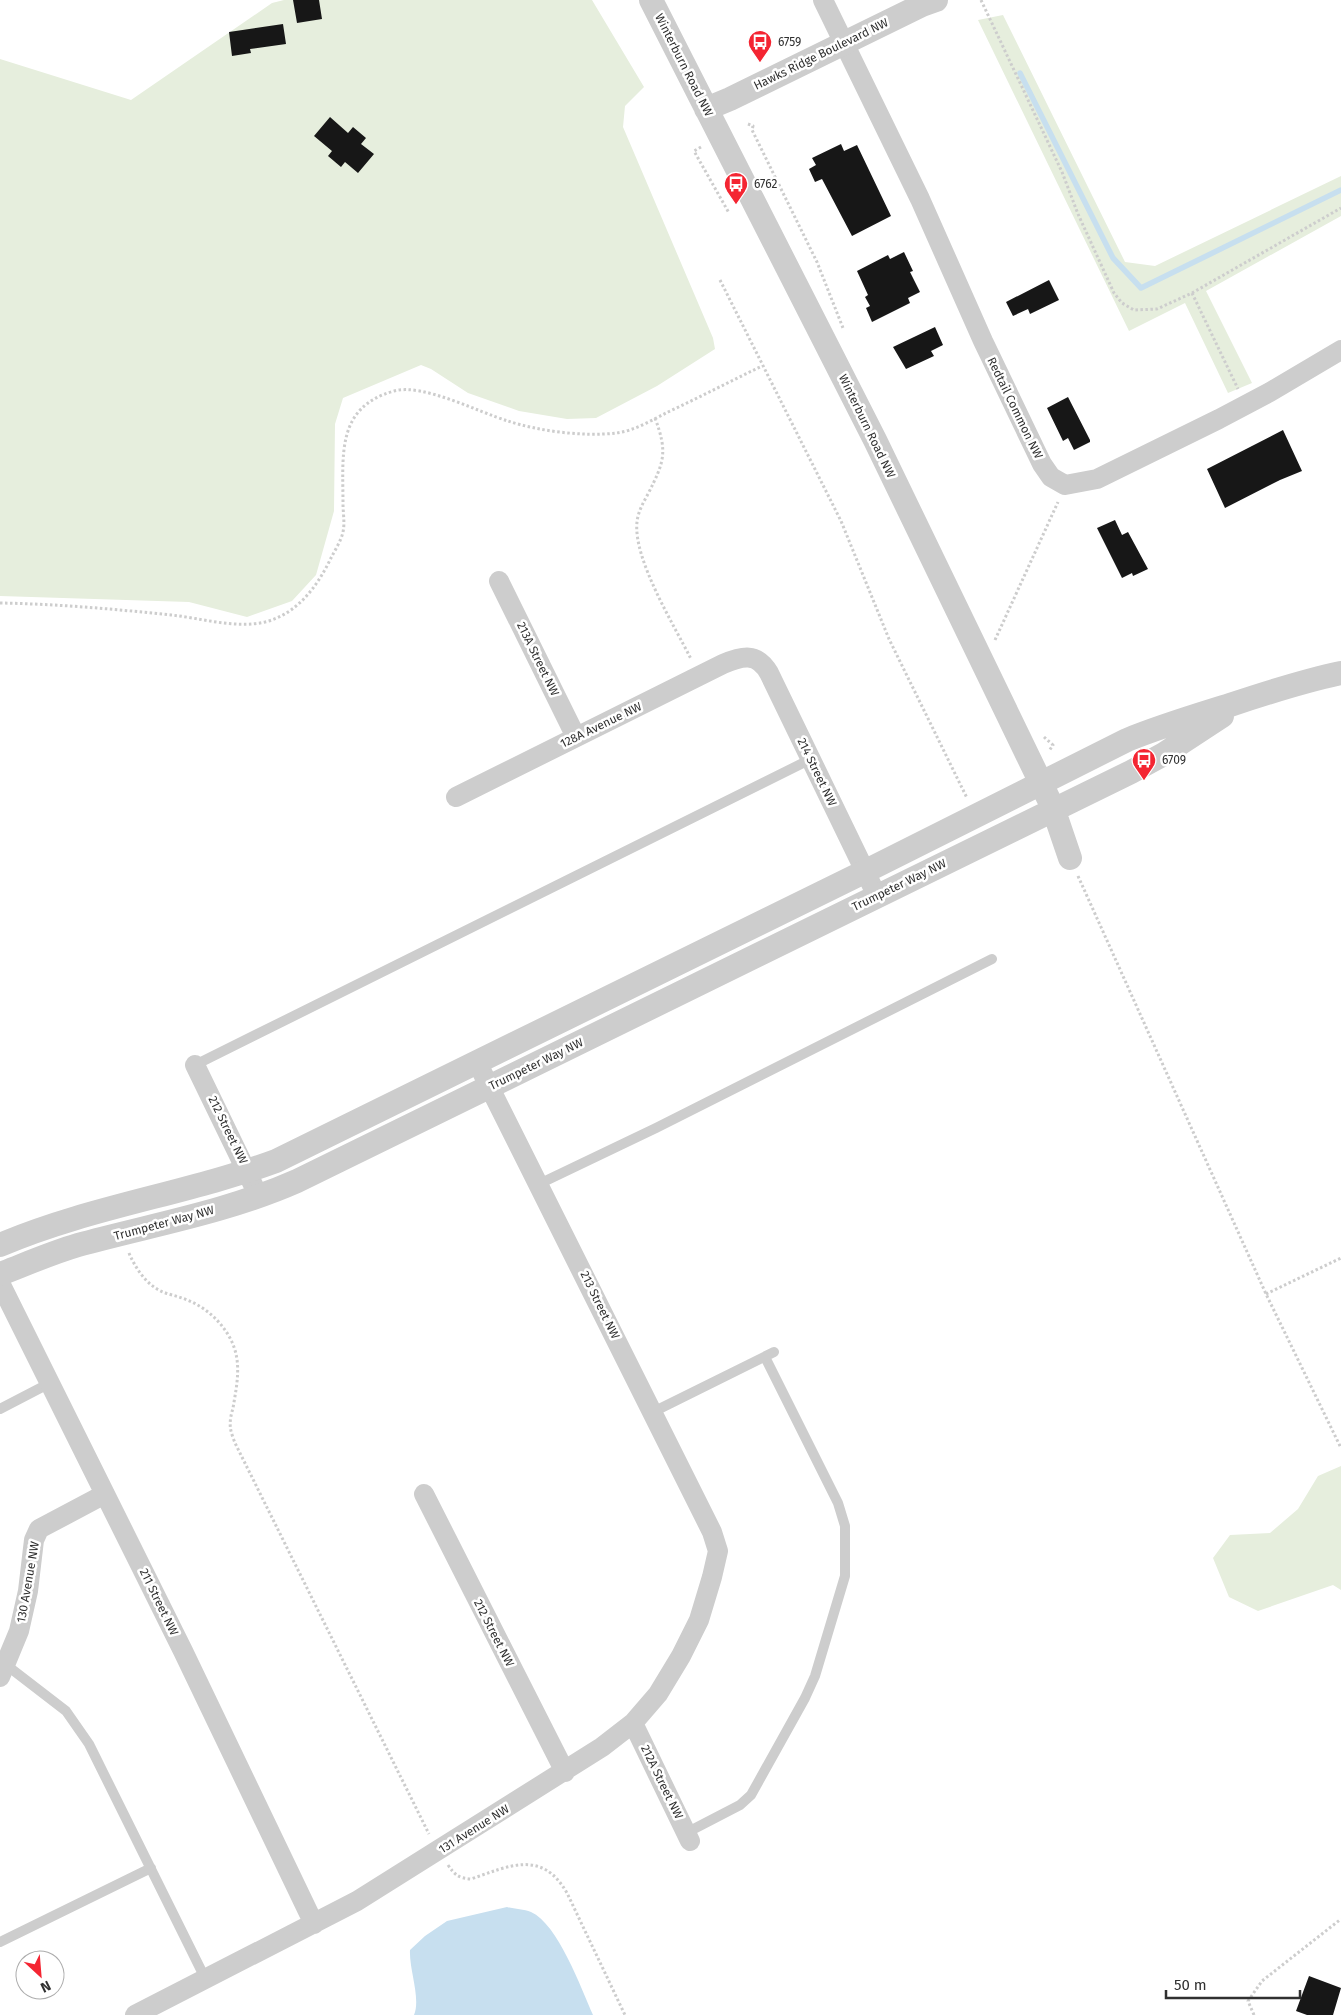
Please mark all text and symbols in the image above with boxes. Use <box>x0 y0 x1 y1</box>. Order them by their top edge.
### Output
street label: Winterburn Road NW <box>652 11 716 119</box>
street label: Hawks Ridge Boulevard NW <box>751 15 891 93</box>
bus stop icon: 6759 <box>747 29 773 63</box>
place label: 6759 <box>778 35 801 49</box>
bus stop icon: 6762 <box>723 171 749 205</box>
place label: 6762 <box>754 177 777 191</box>
street label: Redtail Common NW <box>984 355 1046 461</box>
street label: Winterburn Road NW <box>836 372 898 480</box>
street label: 213A Street NW <box>514 620 562 698</box>
street label: 128A Avenue NW <box>558 699 644 751</box>
street label: 214 Street NW <box>794 736 840 809</box>
bus stop icon: 6709 <box>1131 747 1157 781</box>
place label: 6709 <box>1162 753 1186 767</box>
street label: Trumpeter Way NW <box>850 856 948 914</box>
street label: Trumpeter Way NW <box>487 1035 585 1093</box>
street label: 212 Street NW <box>206 1094 251 1166</box>
street label: Trumpeter Way NW <box>112 1203 216 1243</box>
street label: 213 Street NW <box>578 1269 623 1341</box>
street label: 130 Avenue NW <box>14 1540 42 1624</box>
street label: 211 Street NW <box>137 1566 181 1638</box>
street label: 212 Street NW <box>471 1597 517 1669</box>
street label: 212A Street NW <box>638 1743 686 1821</box>
street label: 131 Avenue NW <box>436 1802 512 1856</box>
north arrow <box>15 1950 65 2000</box>
scale bar <box>1166 1968 1300 2000</box>
text: 50 m <box>1174 1976 1207 1994</box>
text: N <box>38 1977 53 1996</box>

